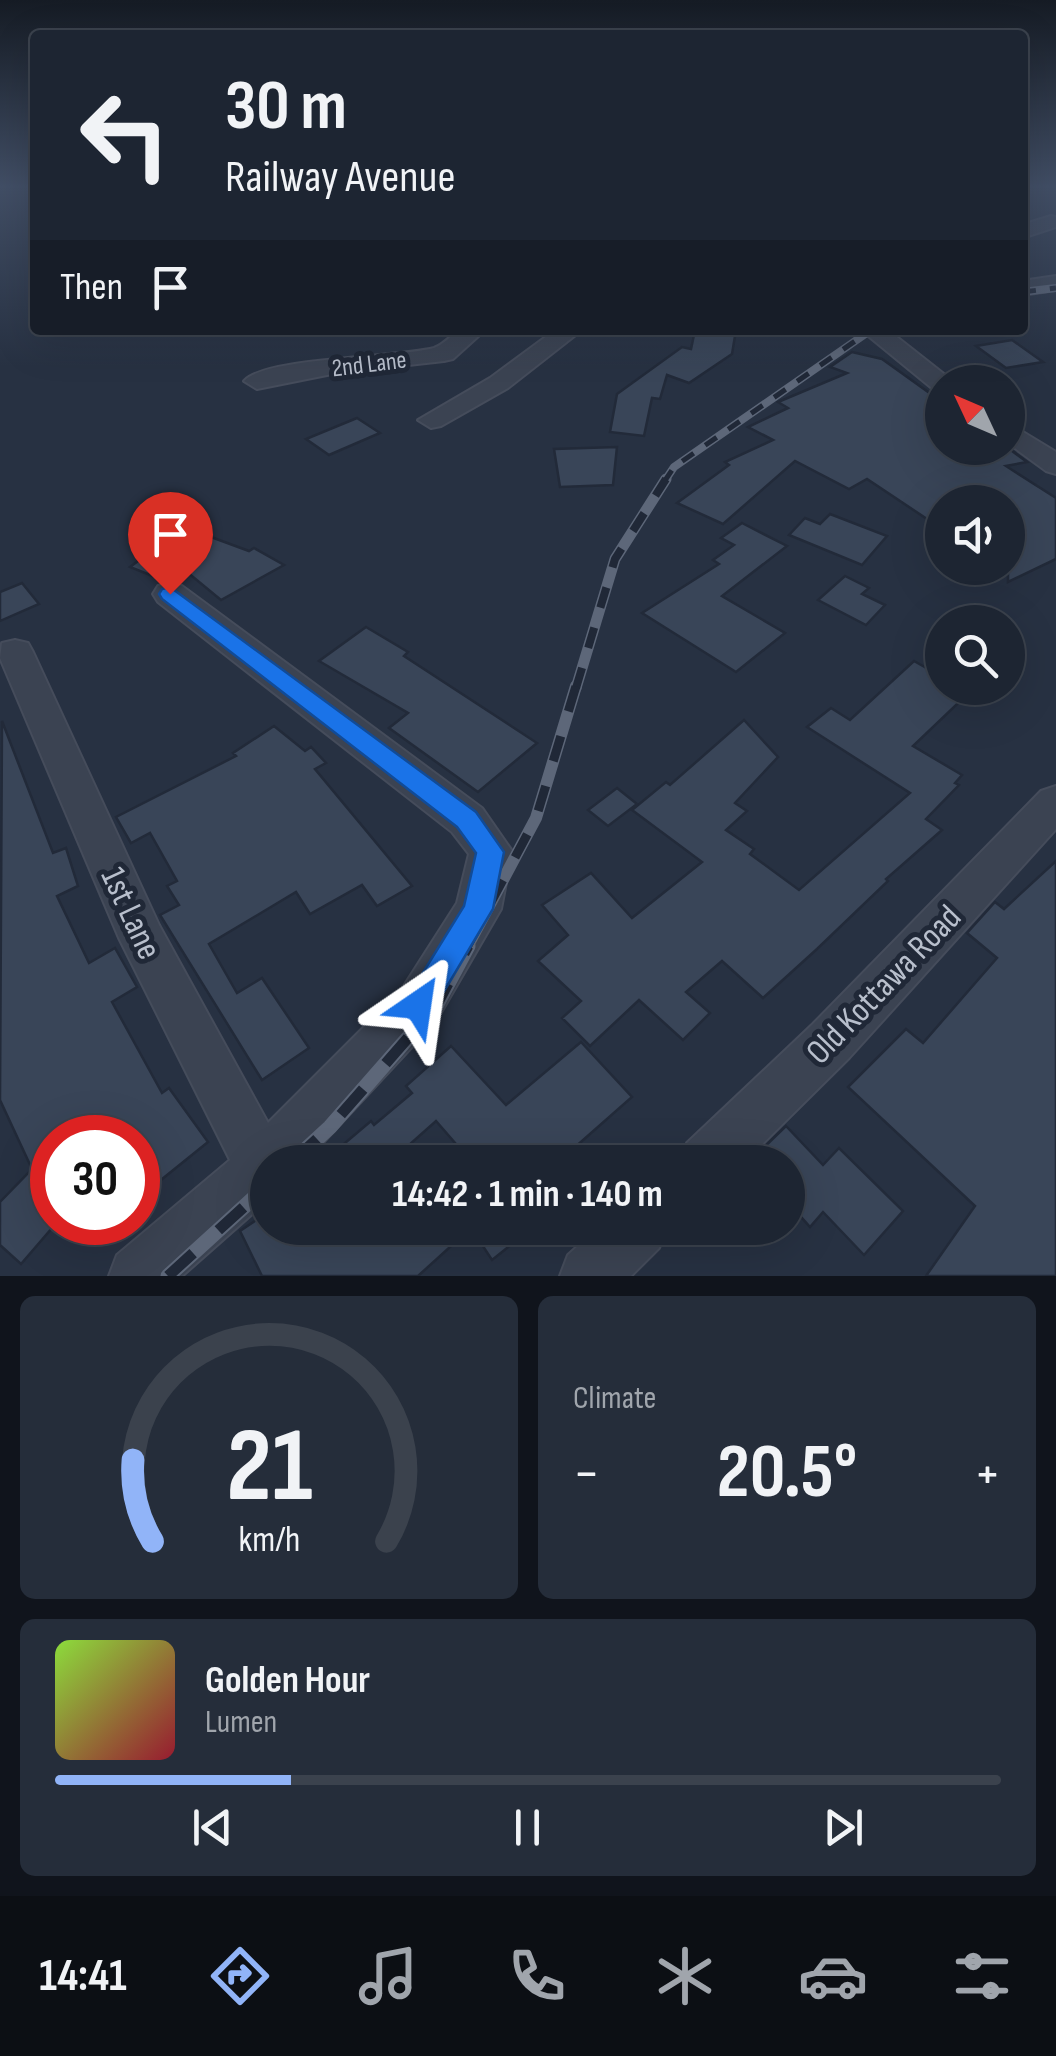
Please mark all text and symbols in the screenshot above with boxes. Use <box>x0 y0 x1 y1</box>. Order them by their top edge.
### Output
text: 30 m <box>225 65 347 149</box>
icon: left <box>60 70 190 200</box>
text: Railway Avenue <box>225 150 456 205</box>
icon: arrive <box>143 260 198 315</box>
text: Then <box>60 265 123 310</box>
street label: 2nd Lane <box>330 345 408 384</box>
north arrow <box>925 365 1025 465</box>
map controls <box>925 365 1025 705</box>
button: sound <box>925 485 1025 585</box>
pin <box>128 492 213 595</box>
icon: arrive <box>143 507 198 562</box>
button: search <box>925 605 1025 705</box>
street label: 1st Lane <box>91 861 171 966</box>
street label: Old Kottawa Road <box>798 896 971 1074</box>
position arrow <box>366 953 470 1057</box>
speed limit sign: 30 <box>30 1115 160 1245</box>
text: 14:42 · 1 min · 140 m <box>392 1172 663 1217</box>
text: Climate <box>573 1379 656 1418</box>
text: 21 <box>226 1405 312 1530</box>
text: 20.5° <box>717 1428 857 1519</box>
text: − <box>573 1441 600 1508</box>
text: + <box>974 1441 1001 1508</box>
text: km/h <box>238 1519 300 1562</box>
text: Golden Hour <box>205 1658 370 1703</box>
text: Lumen <box>205 1703 277 1742</box>
icon: previous <box>185 1800 240 1855</box>
icon: pause <box>500 1800 555 1855</box>
icon: next <box>816 1800 871 1855</box>
icon: directions <box>205 1941 275 2011</box>
icon: music <box>353 1941 423 2011</box>
icon: phone <box>502 1941 572 2011</box>
icon: climate <box>650 1941 720 2011</box>
icon: car <box>798 1941 868 2011</box>
icon: filters <box>947 1941 1017 2011</box>
text: 14:41 <box>39 1949 127 2004</box>

